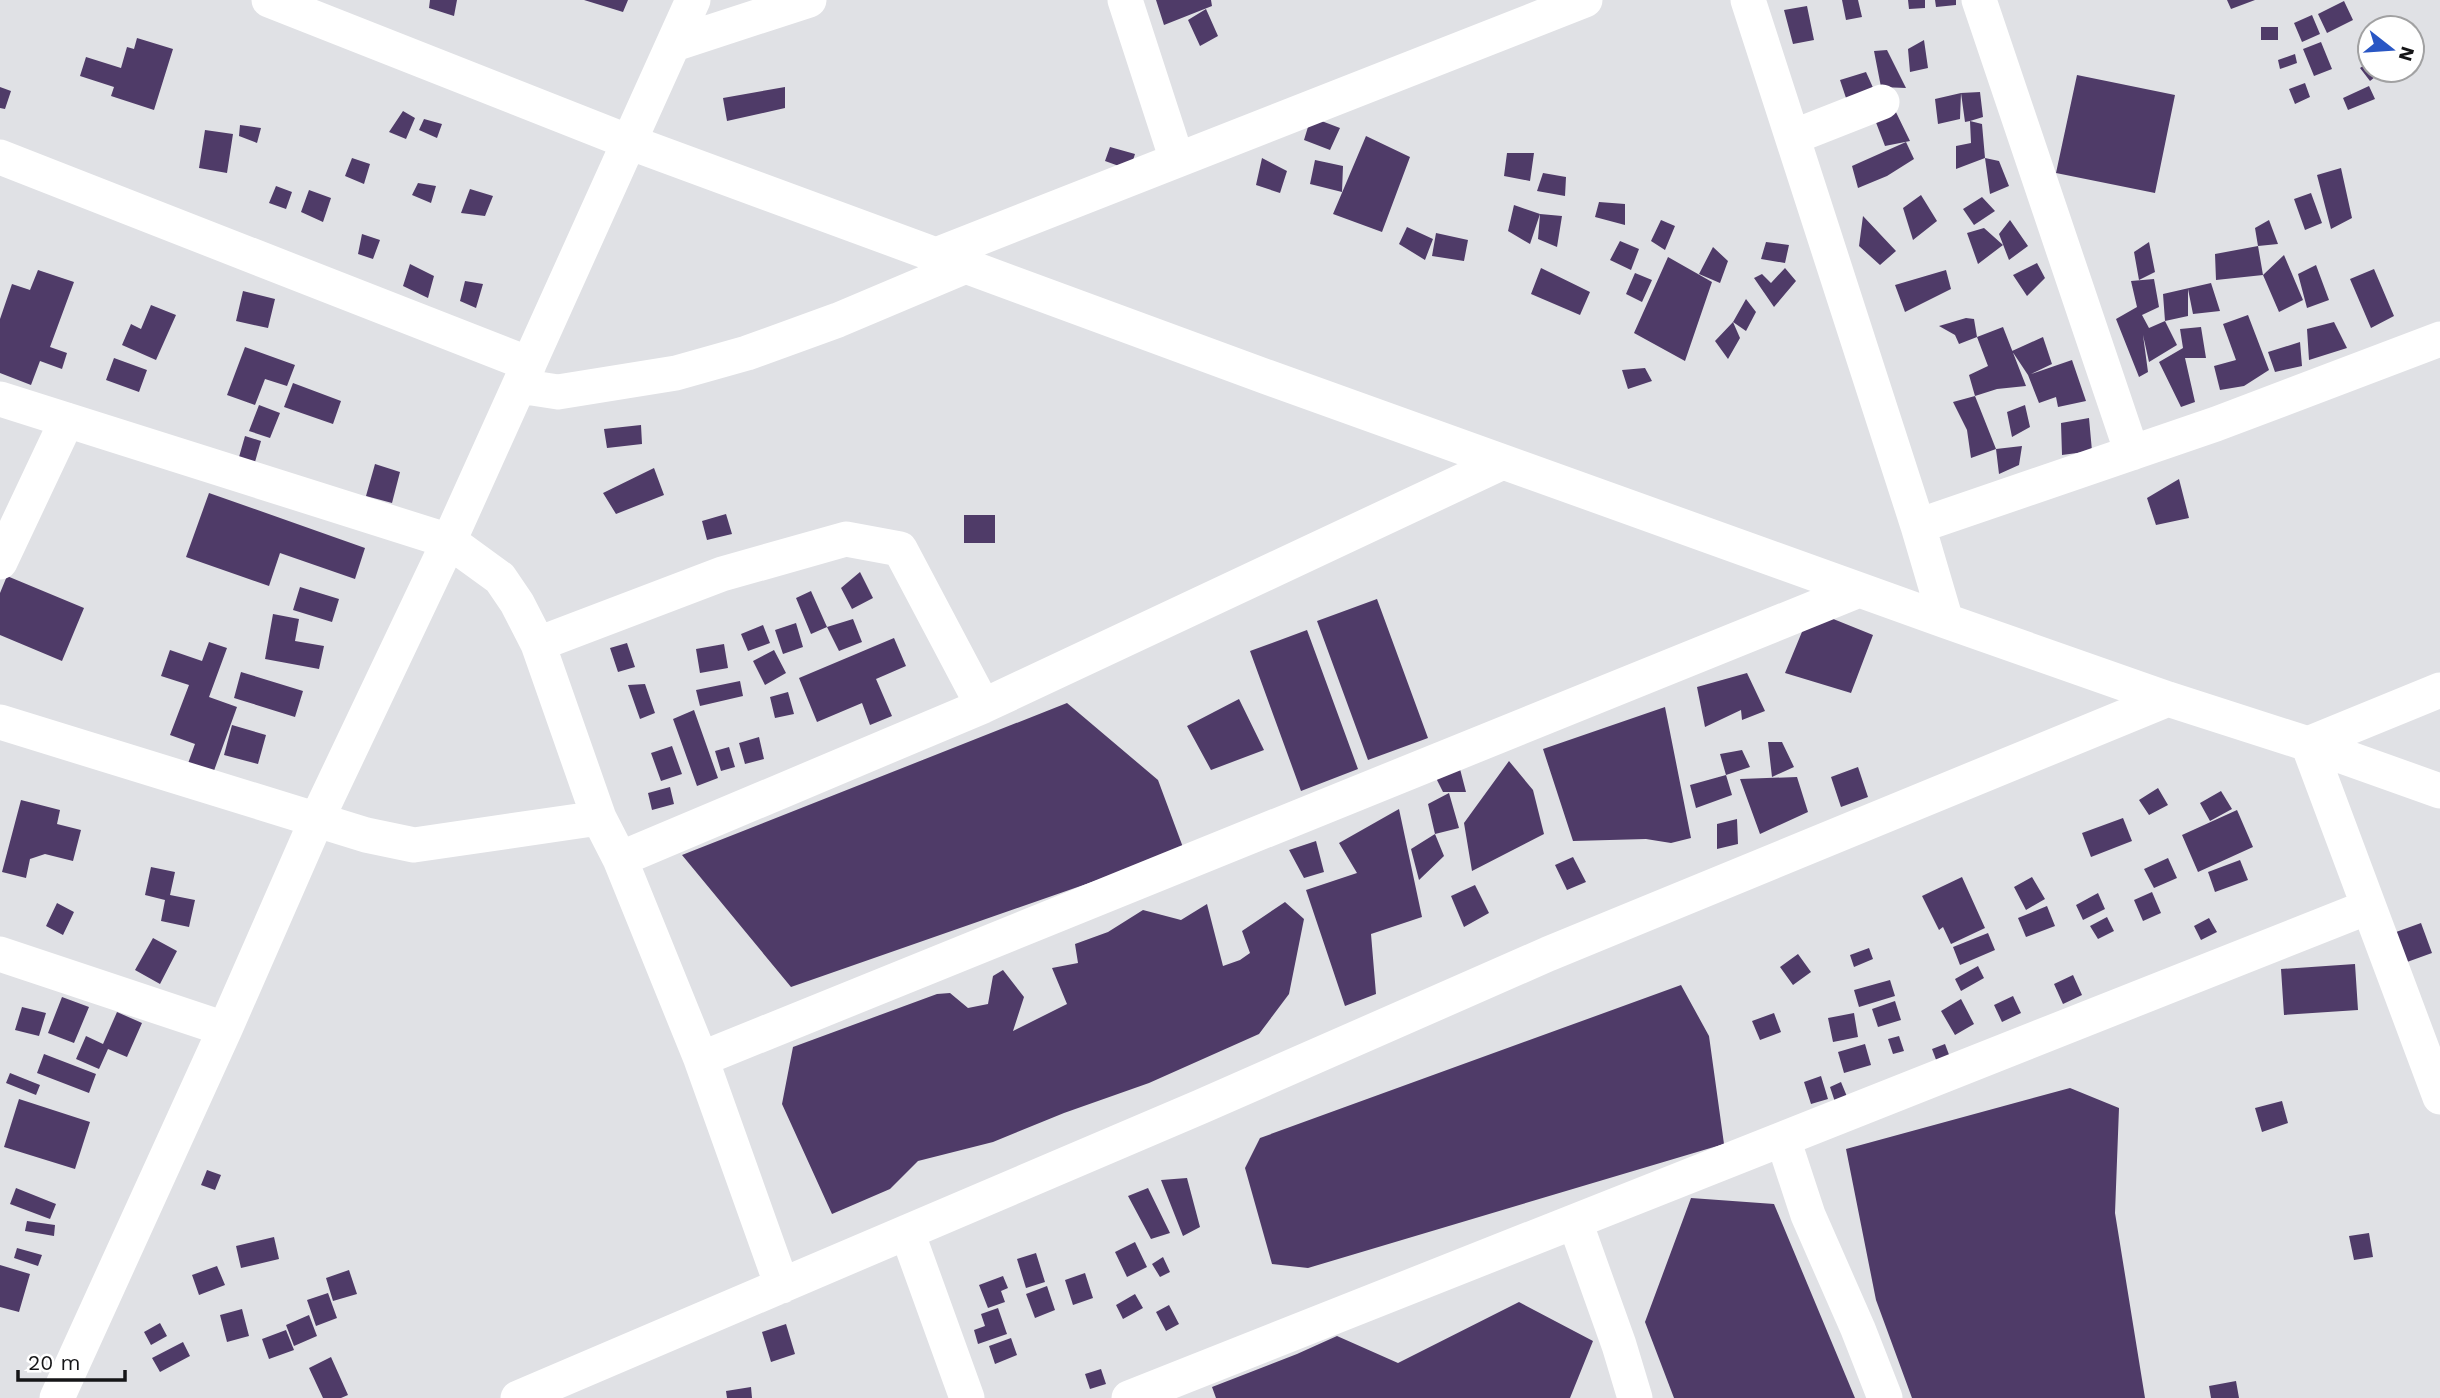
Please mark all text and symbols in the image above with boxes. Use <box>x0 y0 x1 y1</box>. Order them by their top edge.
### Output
north arrow <box>2356 14 2426 84</box>
text: N <box>2394 44 2420 64</box>
scale bar <box>18 1338 124 1382</box>
text: 20 m <box>28 1350 80 1375</box>

